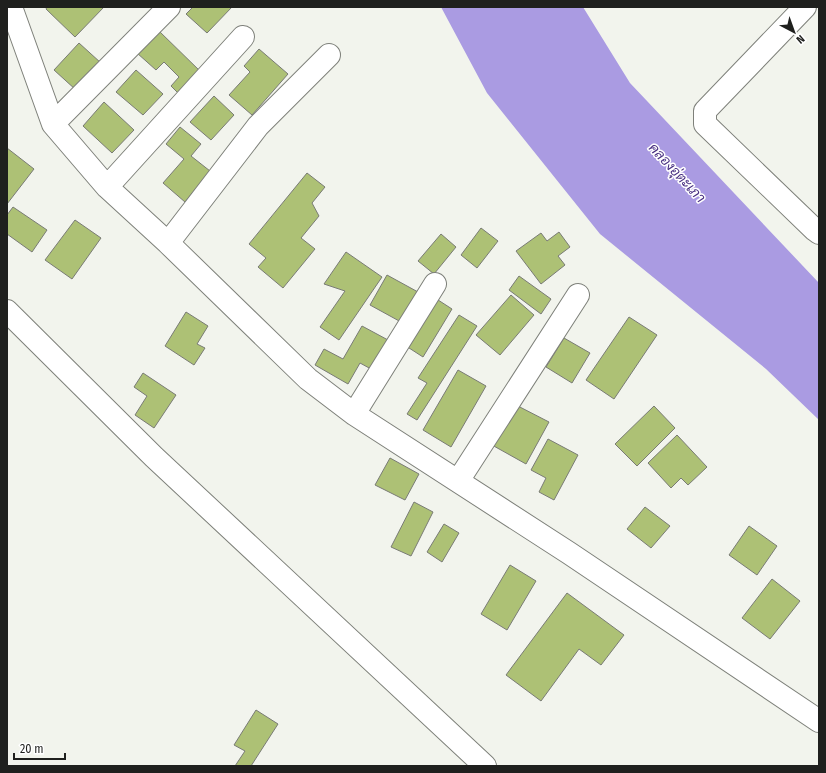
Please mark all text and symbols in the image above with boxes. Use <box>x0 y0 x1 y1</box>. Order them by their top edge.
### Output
north arrow <box>774 12 814 52</box>
text: N <box>793 32 807 46</box>
water label: คลองอุ่ตะเภา <box>644 140 709 207</box>
scale bar <box>14 735 65 761</box>
text: 20 m <box>20 742 44 756</box>

